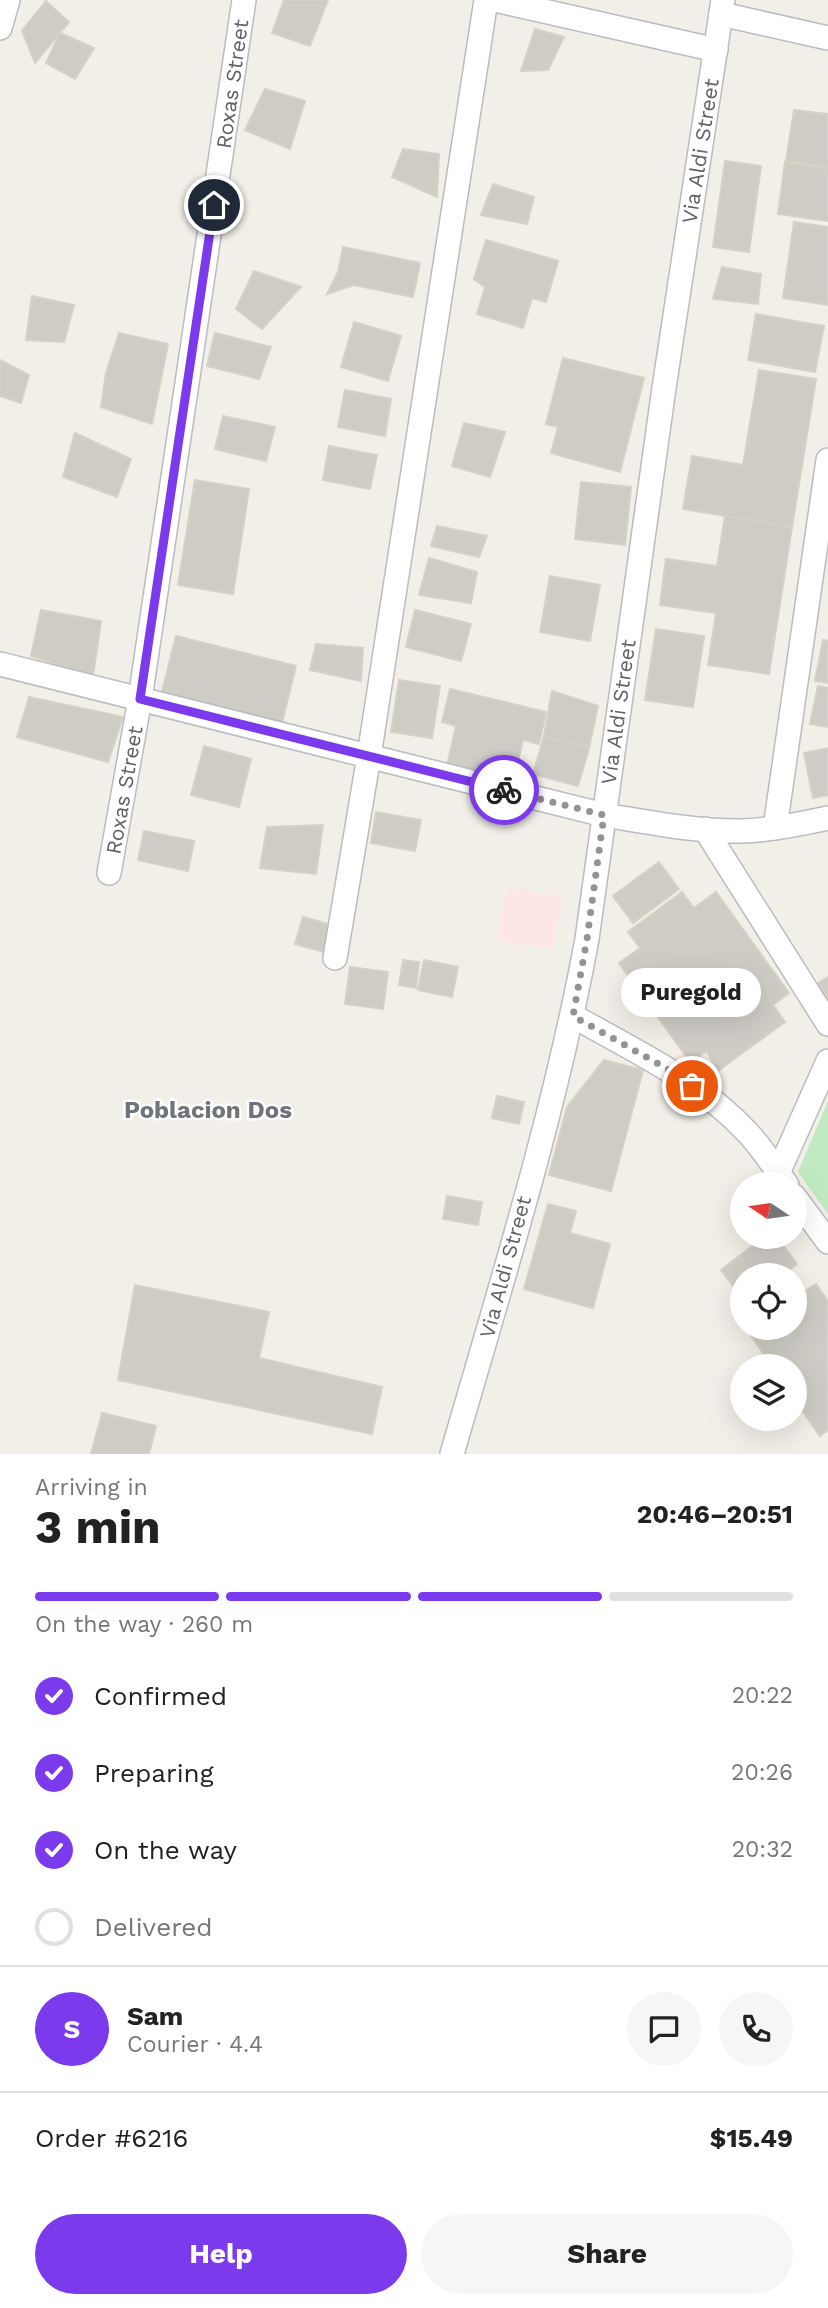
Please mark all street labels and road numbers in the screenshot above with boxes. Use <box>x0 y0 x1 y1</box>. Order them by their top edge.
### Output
street label: Roxas Street <box>211 18 253 150</box>
street label: Via Aldi Street <box>676 77 724 225</box>
street label: Via Aldi Street <box>595 638 641 786</box>
street label: Roxas Street <box>100 724 148 856</box>
street label: Via Aldi Street <box>474 1193 536 1341</box>

